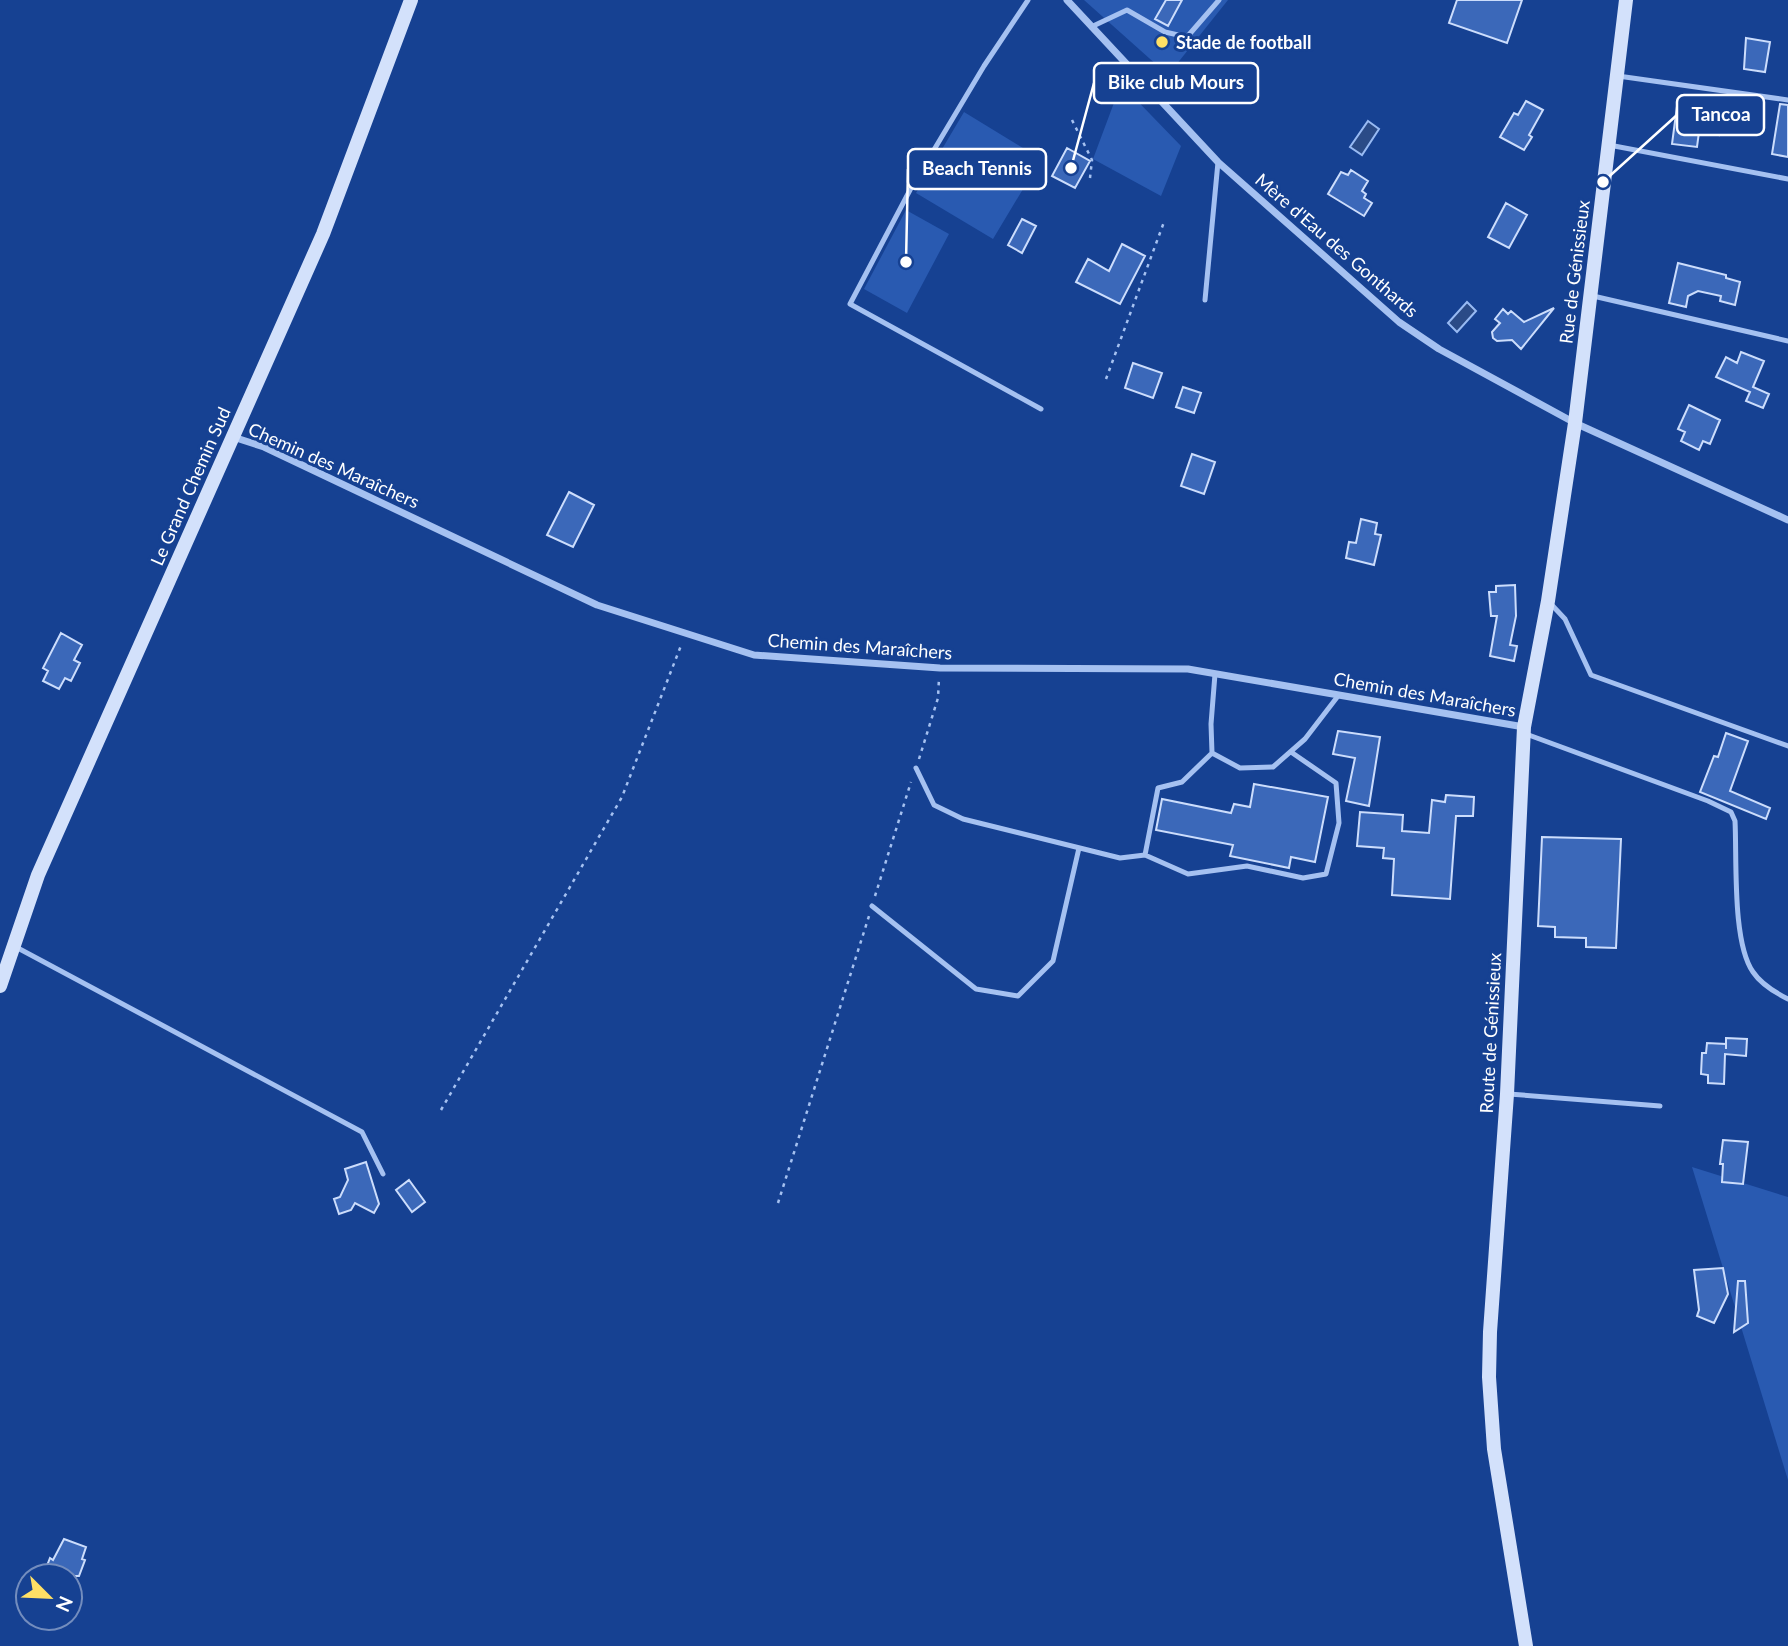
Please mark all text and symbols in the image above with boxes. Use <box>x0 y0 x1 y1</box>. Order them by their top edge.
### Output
place label: Stade de football <box>1176 31 1311 53</box>
marker: Stade de football <box>1154 34 1170 50</box>
callout: Bike club Mours <box>1094 63 1258 103</box>
text: Bike club Mours <box>1108 70 1244 93</box>
callout: Tancoa <box>1677 95 1764 135</box>
text: Tancoa <box>1691 102 1751 125</box>
callout: Beach Tennis <box>908 149 1046 189</box>
text: Beach Tennis <box>922 156 1032 179</box>
street label: Mère d'Eau des Gonthards <box>1251 168 1423 322</box>
street label: Rue de Génissieux <box>1554 199 1594 345</box>
street label: Le Grand Chemin Sud <box>145 403 235 569</box>
street label: Chemin des Maraîchers <box>245 417 423 513</box>
street label: Chemin des Maraîchers <box>767 629 953 663</box>
street label: Chemin des Maraîchers <box>1332 667 1518 721</box>
street label: Route de Génissieux <box>1475 952 1505 1114</box>
north arrow <box>14 1562 84 1632</box>
text: N <box>52 1593 78 1615</box>

